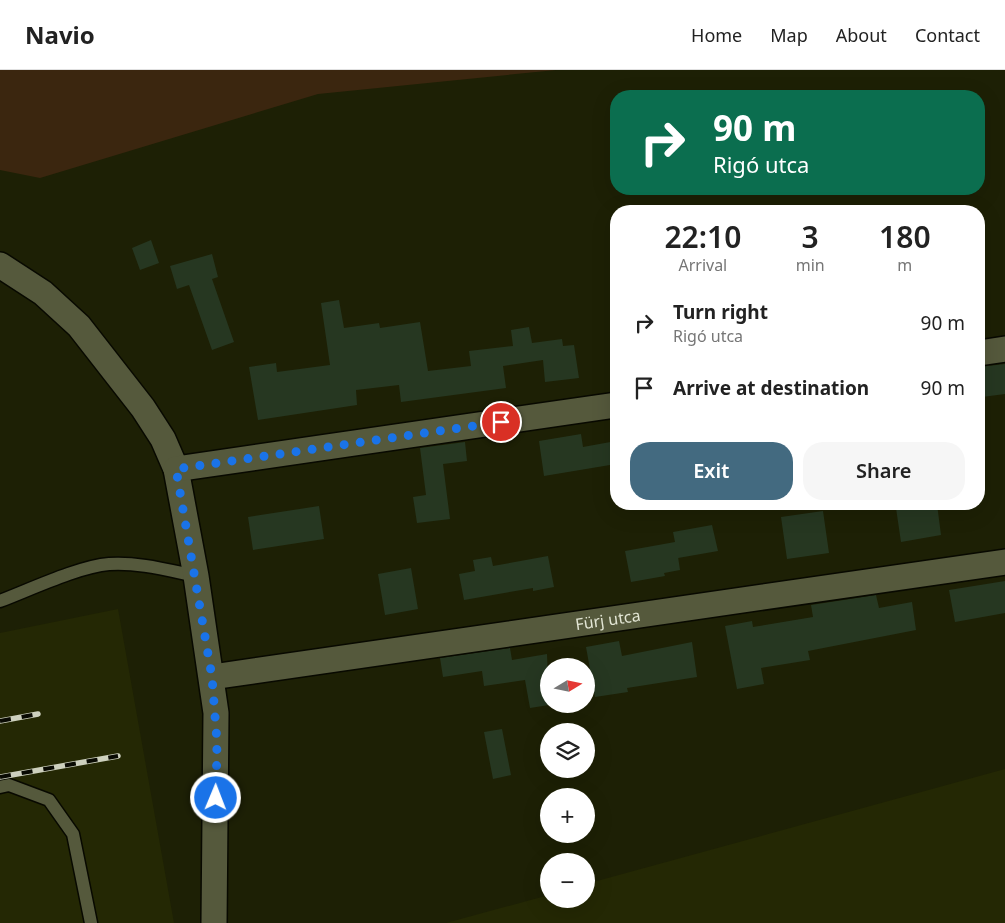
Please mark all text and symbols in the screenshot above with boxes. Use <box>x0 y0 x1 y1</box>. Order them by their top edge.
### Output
text: Navio <box>25 18 95 51</box>
text: Home <box>691 23 742 47</box>
text: Map <box>770 23 808 47</box>
text: About <box>836 23 887 47</box>
text: Contact <box>915 23 980 47</box>
text: 90 m <box>713 104 796 151</box>
icon: right <box>630 110 695 175</box>
text: Rigó utca <box>713 149 809 179</box>
text: 22:10 <box>664 216 741 257</box>
text: 3 <box>802 216 819 257</box>
text: 180 <box>879 216 931 257</box>
text: Arrival <box>678 254 727 276</box>
text: min <box>796 254 825 276</box>
text: m <box>897 254 912 276</box>
text: Turn right <box>673 299 768 325</box>
icon: right <box>630 309 658 337</box>
text: 90 m <box>921 310 965 336</box>
text: Rigó utca <box>673 325 743 347</box>
icon: arrive <box>630 374 658 402</box>
text: Arrive at destination <box>673 375 869 401</box>
text: 90 m <box>921 375 965 401</box>
pin <box>480 401 522 443</box>
icon: arrive <box>487 408 515 436</box>
button: Exit <box>630 442 793 500</box>
button: Share <box>803 442 965 500</box>
street label: Fürj utca <box>574 604 642 635</box>
north arrow <box>540 658 595 712</box>
map controls <box>540 658 595 908</box>
button: layers <box>540 723 595 778</box>
position arrow <box>189 771 241 823</box>
button: + <box>540 788 595 843</box>
button: − <box>540 853 595 908</box>

